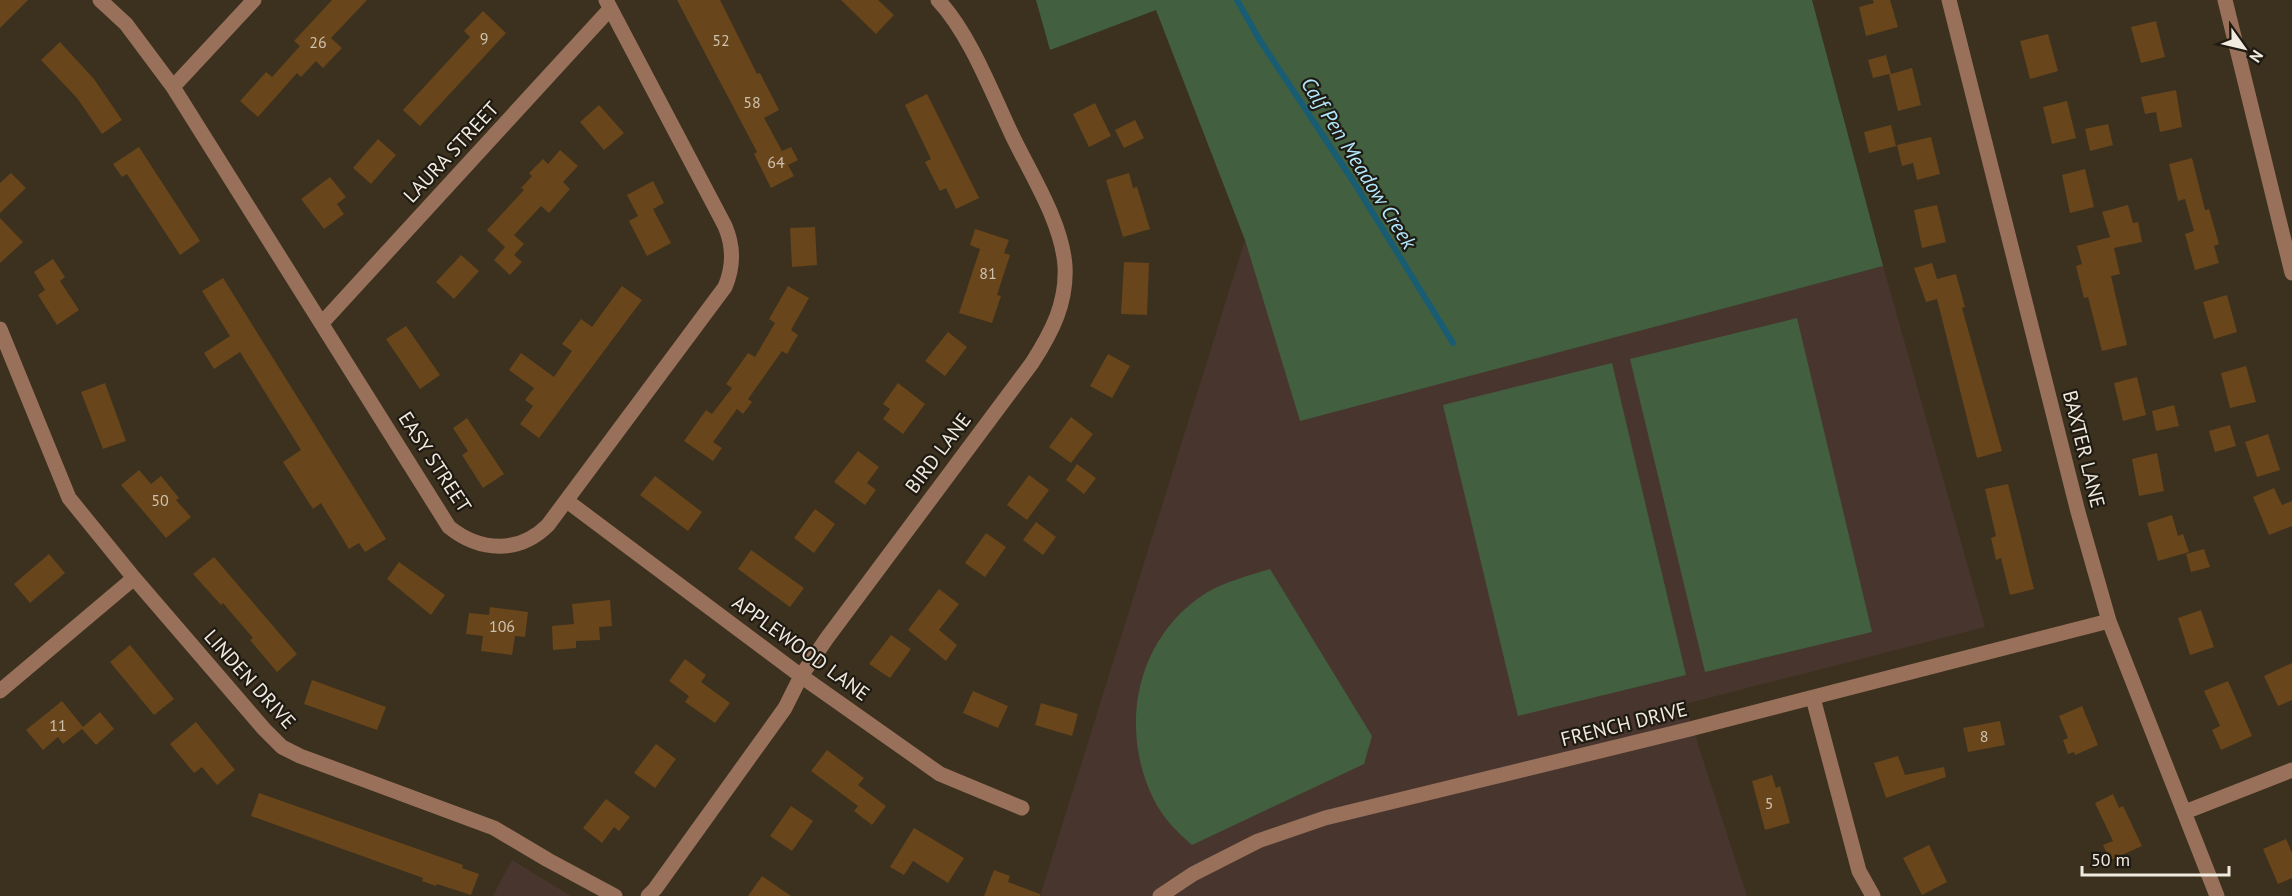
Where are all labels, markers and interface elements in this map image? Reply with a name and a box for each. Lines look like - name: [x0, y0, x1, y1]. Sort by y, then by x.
- north arrow: [2214, 18, 2274, 78]
- house number: 9: [480, 28, 488, 48]
- house number: 52: [712, 30, 730, 50]
- house number: 26: [309, 32, 327, 52]
- text: N: [2245, 46, 2268, 66]
- water label: Calf Pen Meadow Creek: [1295, 72, 1424, 255]
- house number: 58: [743, 92, 761, 112]
- street label: LAURA STREET: [398, 96, 504, 208]
- house number: 64: [767, 152, 785, 172]
- house number: 81: [979, 263, 997, 283]
- street label: BAXTER LANE: [2057, 388, 2111, 510]
- street label: EASY STREET: [393, 407, 477, 517]
- street label: BIRD LANE: [899, 408, 977, 498]
- house number: 50: [151, 490, 169, 510]
- street label: APPLEWOOD LANE: [727, 589, 875, 707]
- house number: 106: [489, 616, 515, 636]
- street label: LINDEN DRIVE: [198, 624, 302, 734]
- street label: FRENCH DRIVE: [1558, 696, 1690, 752]
- house number: 11: [49, 715, 67, 735]
- house number: 8: [1980, 726, 1988, 746]
- house number: 5: [1765, 793, 1773, 813]
- scale bar: [2082, 839, 2229, 877]
- text: 50 m: [2091, 848, 2130, 871]

